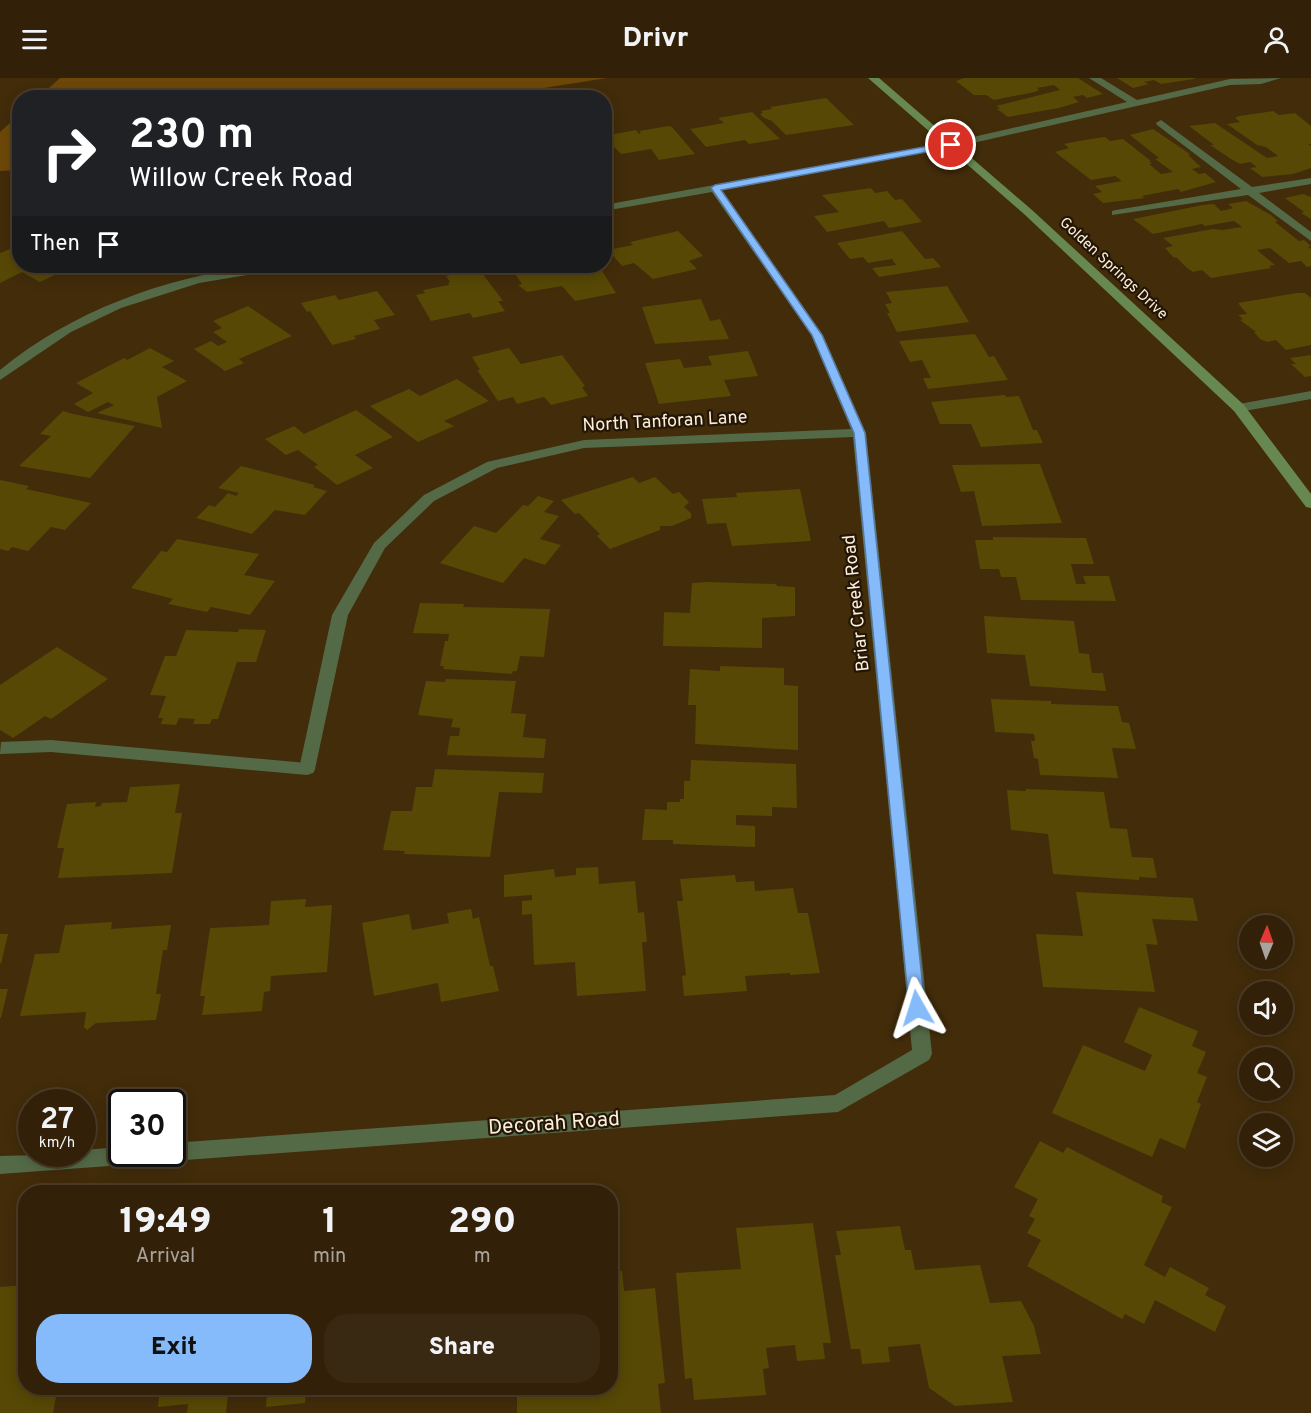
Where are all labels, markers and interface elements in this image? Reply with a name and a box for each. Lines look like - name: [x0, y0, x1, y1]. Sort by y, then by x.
- text: Drivr: [623, 22, 688, 56]
- icon: menu: [18, 23, 51, 56]
- icon: person: [1260, 23, 1293, 56]
- text: 230 m: [129, 110, 254, 163]
- icon: right: [30, 114, 108, 192]
- pin: [925, 119, 976, 170]
- icon: arrive: [934, 128, 967, 161]
- text: Willow Creek Road: [129, 162, 353, 196]
- street label: Golden Springs Drive: [1055, 214, 1171, 324]
- icon: arrive: [92, 228, 125, 261]
- text: Then: [30, 231, 80, 258]
- street label: North Tanforan Lane: [582, 406, 748, 438]
- street label: Briar Creek Road: [838, 533, 876, 673]
- north arrow: [1239, 915, 1293, 969]
- map controls: [1239, 915, 1293, 1167]
- position arrow: [885, 976, 949, 1040]
- button: sound: [1239, 981, 1293, 1035]
- button: search: [1239, 1047, 1293, 1101]
- speed limit sign: 30: [108, 1089, 186, 1167]
- text: 27: [40, 1102, 74, 1139]
- street label: Decorah Road: [487, 1106, 621, 1142]
- button: layers: [1239, 1113, 1293, 1167]
- text: km/h: [39, 1134, 75, 1153]
- text: 19:49: [120, 1200, 212, 1246]
- text: 1: [322, 1200, 337, 1246]
- text: 290: [448, 1200, 516, 1246]
- text: Arrival: [136, 1244, 195, 1270]
- text: min: [313, 1244, 346, 1270]
- text: m: [474, 1244, 491, 1270]
- button: Exit: [36, 1314, 312, 1383]
- button: Share: [324, 1314, 600, 1383]

